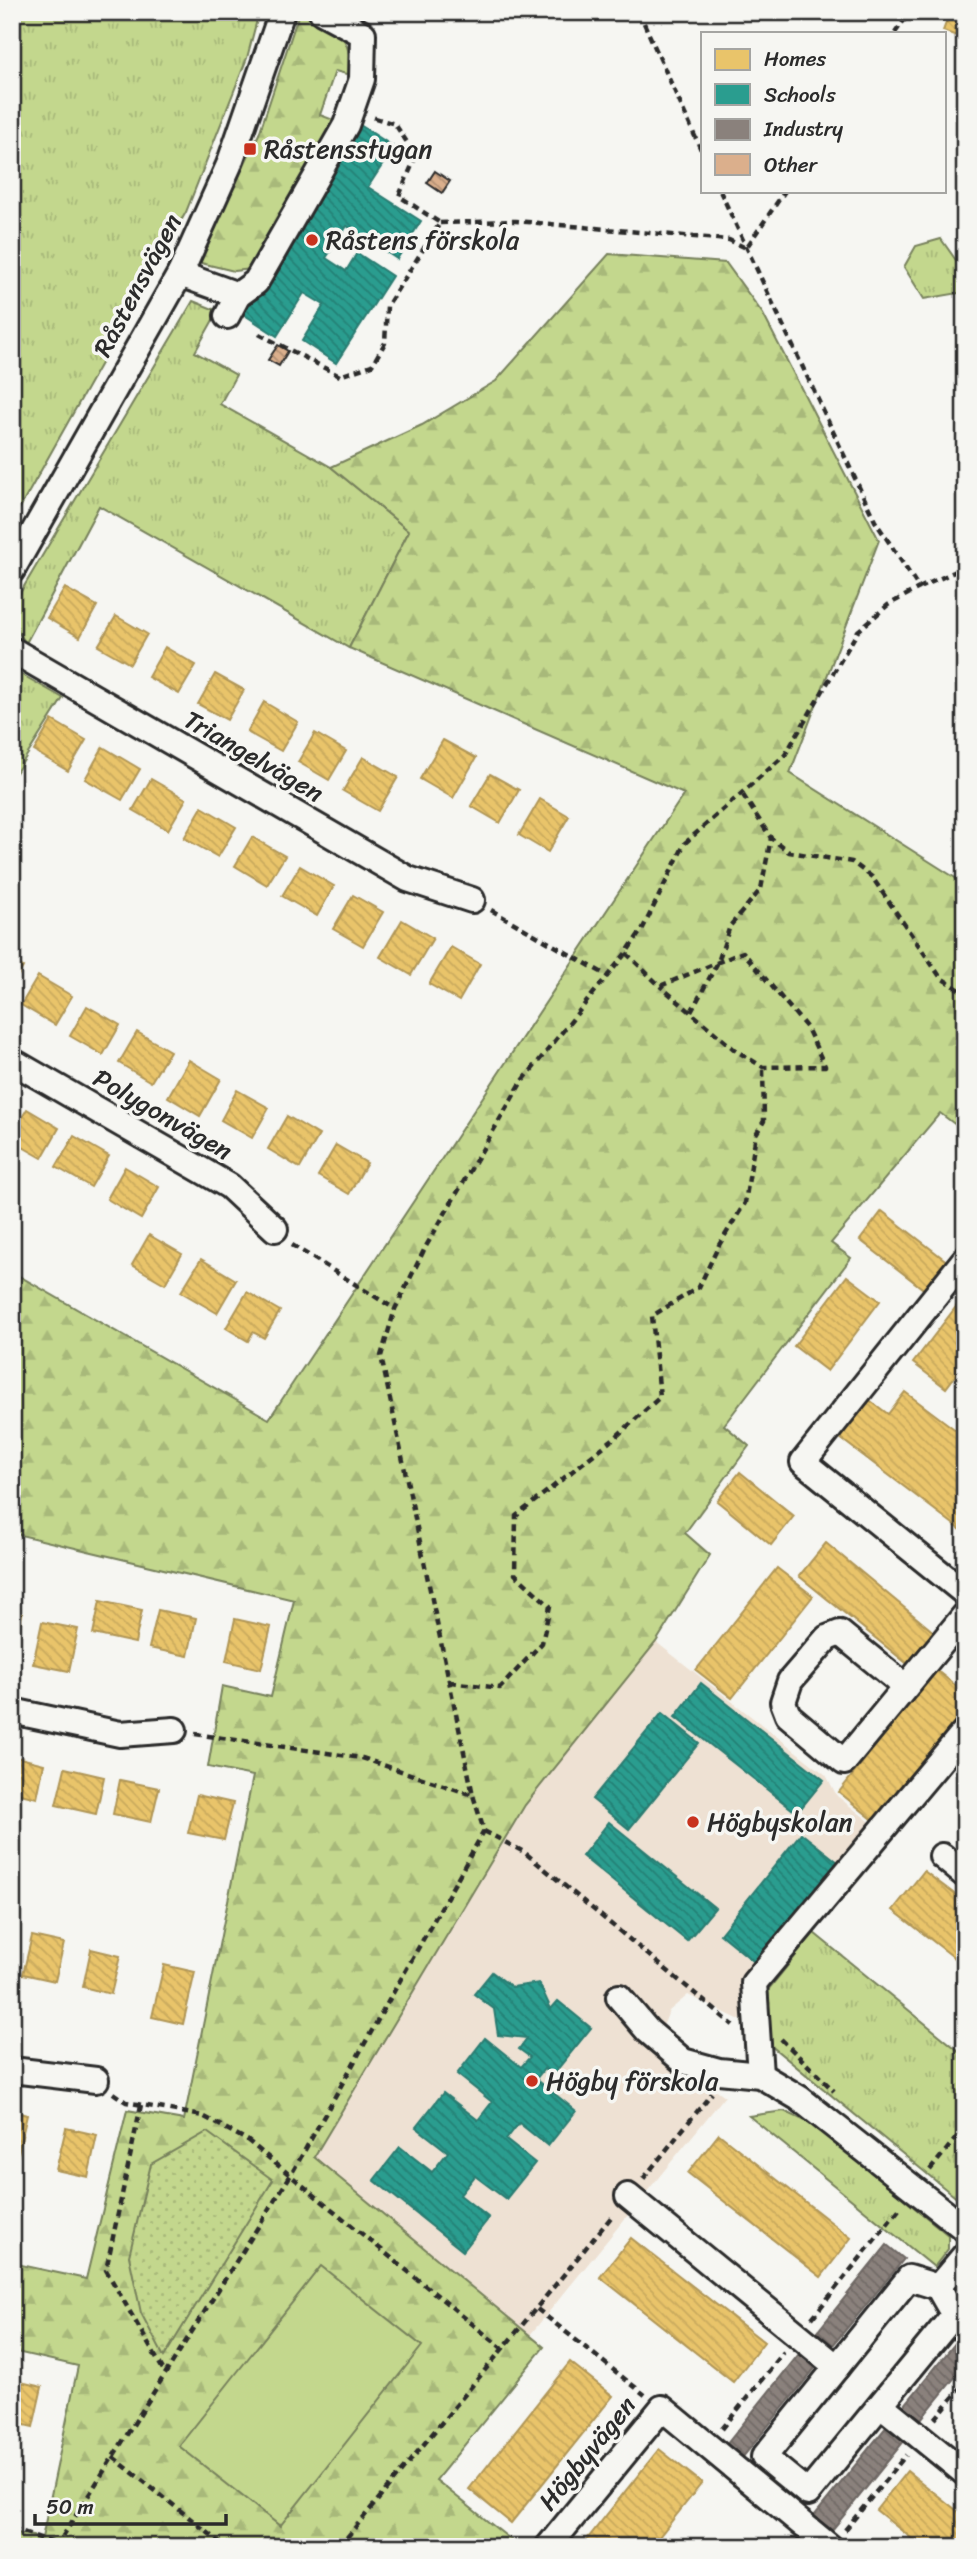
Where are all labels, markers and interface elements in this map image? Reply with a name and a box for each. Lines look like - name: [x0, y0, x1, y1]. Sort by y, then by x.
- legend: [701, 32, 946, 192]
- text: Homes: [764, 40, 826, 78]
- text: Schools: [764, 76, 836, 114]
- text: Industry: [763, 110, 843, 148]
- place label: Råstensstugan: [264, 126, 432, 172]
- marker: Råstensstugan: [242, 141, 258, 157]
- text: Other: [764, 146, 819, 184]
- street label: Råstensvägen: [80, 205, 194, 365]
- place label: Råstens förskola: [326, 217, 520, 263]
- marker: Råstens förskola: [304, 232, 320, 248]
- street label: Triangelvägen: [175, 697, 333, 815]
- street label: Polygonvägen: [84, 1055, 242, 1173]
- place label: Högbyskolan: [707, 1799, 852, 1845]
- marker: Högbyskolan: [685, 1814, 701, 1830]
- place label: Högby förskola: [546, 2058, 719, 2104]
- marker: Högby förskola: [524, 2073, 540, 2089]
- street label: Högbyvägen: [526, 2385, 648, 2521]
- scale bar: [35, 2482, 226, 2526]
- text: 50 m: [46, 2488, 94, 2526]

